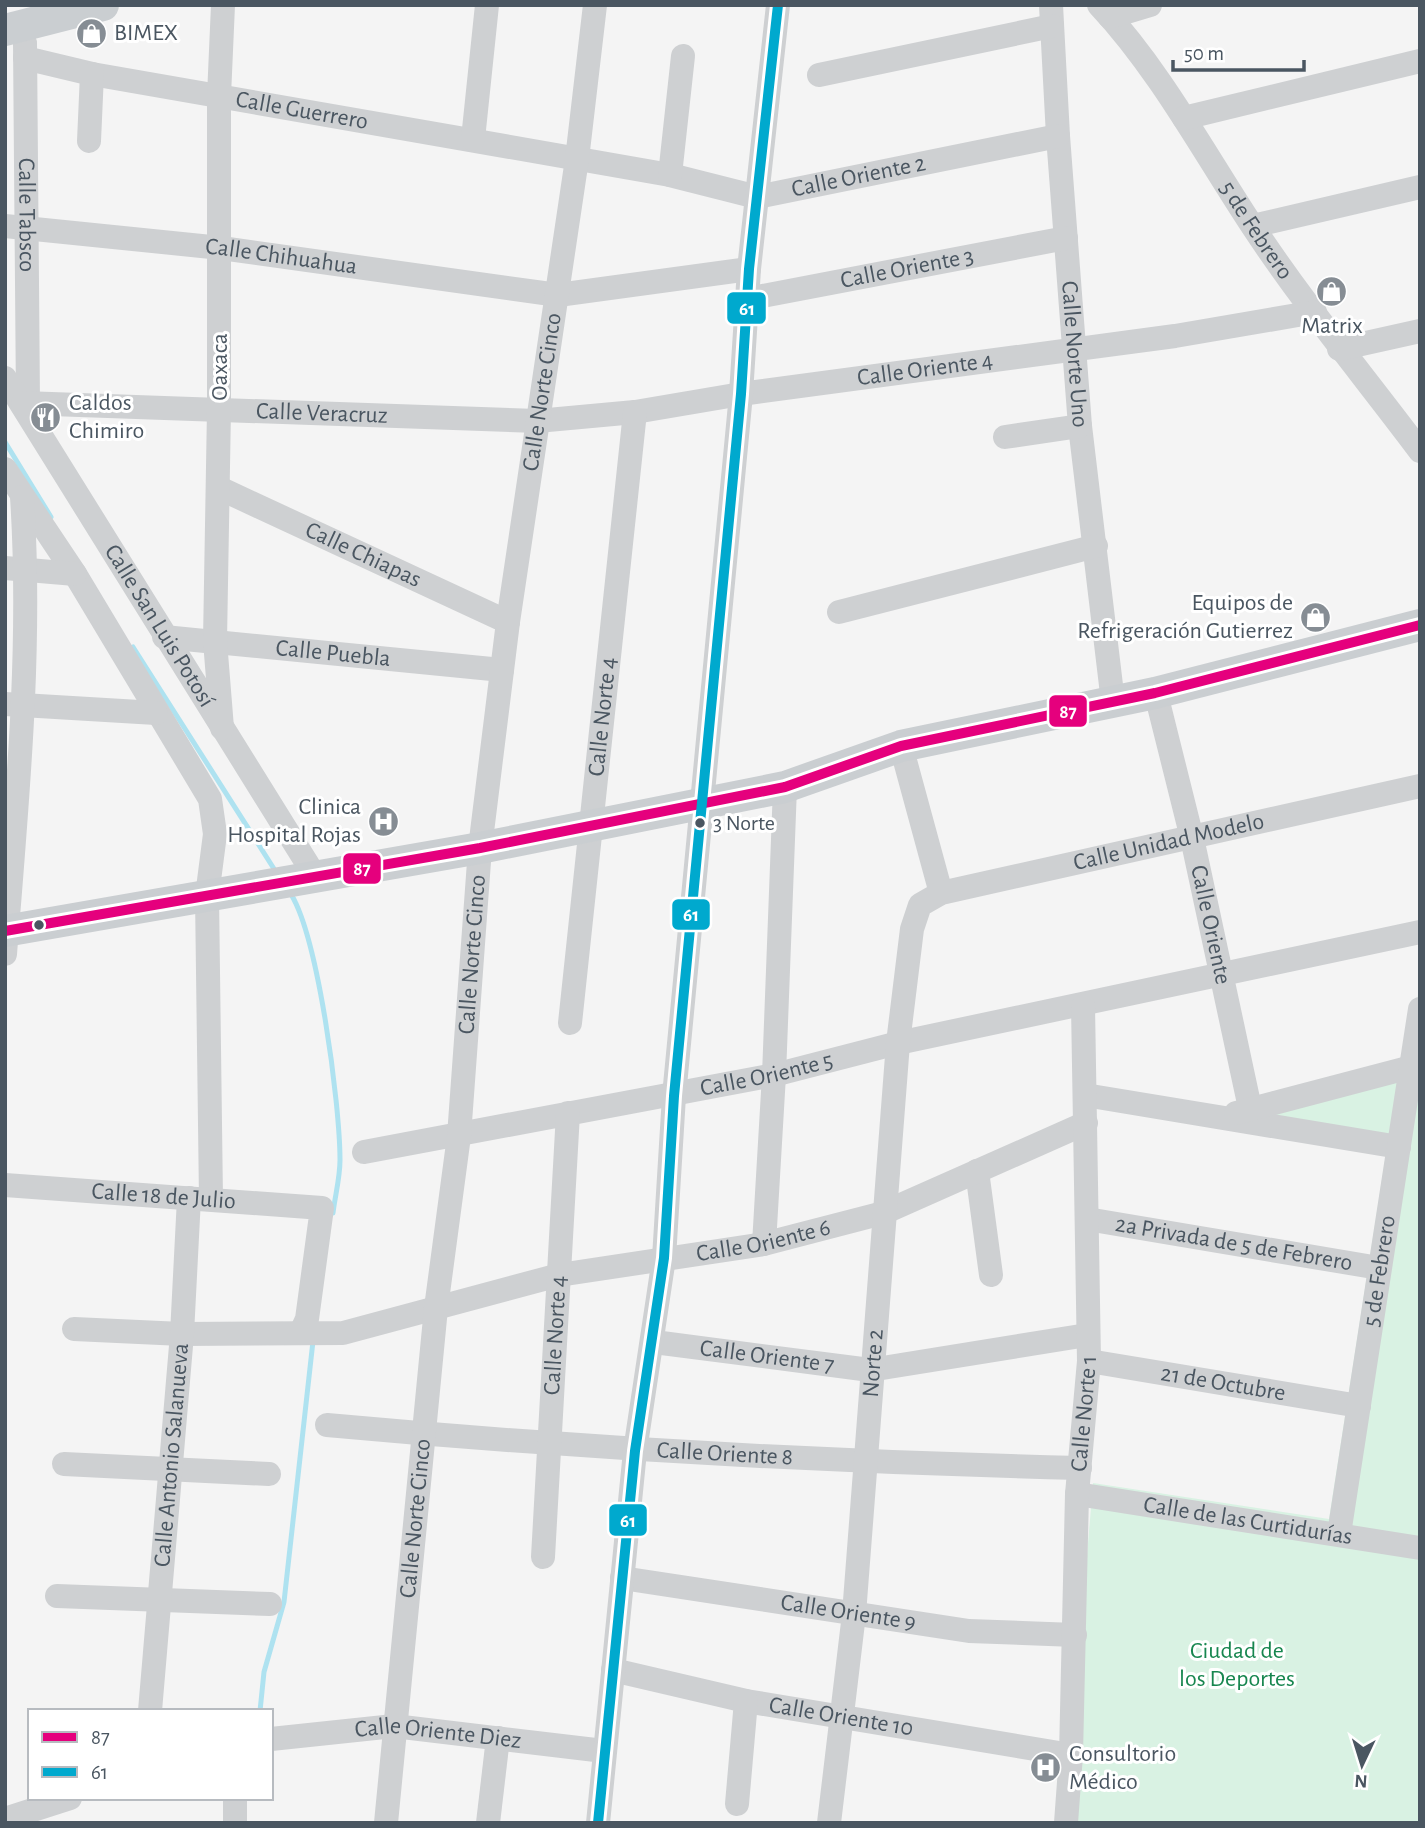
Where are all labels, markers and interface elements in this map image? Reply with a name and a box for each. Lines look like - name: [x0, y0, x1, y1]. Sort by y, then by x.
- shop icon: BIMEX: [74, 16, 108, 50]
- place label: BIMEX: [114, 21, 178, 45]
- scale bar: [1173, 28, 1304, 72]
- text: 50 m: [1184, 43, 1224, 64]
- street label: Calle Guerrero: [234, 87, 370, 134]
- street label: Calle Oriente 2: [789, 151, 928, 202]
- street label: Calle Tabsco: [14, 158, 39, 272]
- street label: 5 de Febrero: [1215, 177, 1297, 284]
- street label: Calle Chihuahua: [204, 234, 359, 279]
- street label: Calle Oriente 3: [839, 244, 976, 293]
- shop icon: Matrix: [1315, 275, 1349, 309]
- street label: Calle Norte Uno: [1057, 280, 1092, 428]
- line badge: 61: [726, 291, 767, 325]
- text: 61: [739, 300, 755, 319]
- street label: Calle Norte Cinco: [519, 311, 566, 473]
- place label: Matrix: [1301, 314, 1363, 338]
- street label: Oaxaca: [208, 333, 232, 401]
- street label: Calle Oriente 4: [856, 348, 994, 390]
- place label: Caldos Chimiro: [69, 391, 144, 443]
- street label: Calle Veracruz: [256, 399, 388, 428]
- restaurant icon: Caldos Chimiro: [29, 400, 63, 434]
- street label: Calle Chiapas: [302, 518, 425, 592]
- street label: Calle San Luis Potosí: [100, 540, 219, 712]
- place label: Equipos de Refrigeración Gutierrez: [1077, 591, 1293, 643]
- shop icon: Equipos de Refrigeración Gutierrez: [1299, 600, 1333, 634]
- street label: Calle Puebla: [275, 636, 392, 671]
- street label: Calle Norte 4: [584, 656, 621, 777]
- line badge: 87: [1048, 694, 1088, 728]
- text: 87: [1059, 703, 1077, 722]
- place label: Clinica Hospital Rojas: [227, 795, 361, 847]
- hospital icon: Clinica Hospital Rojas: [367, 804, 401, 838]
- street label: Calle Unidad Modelo: [1071, 809, 1266, 875]
- place label: 3 Norte: [713, 812, 775, 834]
- marker: 3 Norte: [693, 816, 707, 830]
- line badge: 87: [342, 852, 382, 885]
- text: 87: [353, 860, 371, 879]
- street label: Calle Oriente: [1186, 863, 1235, 987]
- street label: Calle Norte Cinco: [454, 874, 490, 1035]
- line badge: 61: [671, 898, 711, 931]
- text: 61: [683, 906, 699, 925]
- unlabelled marker: [32, 918, 46, 932]
- street label: Calle Oriente 5: [698, 1048, 836, 1101]
- street label: Calle 18 de Julio: [91, 1179, 237, 1214]
- street label: 2a Privada de 5 de Febrero: [1114, 1212, 1354, 1275]
- street label: 5 de Febrero: [1359, 1214, 1400, 1329]
- street label: Calle Oriente 6: [695, 1215, 833, 1266]
- street label: Calle Norte 4: [540, 1275, 571, 1396]
- street label: Norte 2: [859, 1328, 888, 1398]
- street label: Calle Oriente 7: [698, 1336, 836, 1377]
- street label: Calle Antonio Salanueva: [150, 1342, 193, 1568]
- street label: Calle Norte 1: [1067, 1355, 1101, 1473]
- street label: 21 de Octubre: [1159, 1361, 1287, 1406]
- street label: Calle Norte Cinco: [396, 1438, 435, 1599]
- street label: Calle Oriente 8: [656, 1438, 794, 1470]
- street label: Calle de las Curtidurías: [1142, 1493, 1354, 1549]
- line badge: 61: [608, 1503, 648, 1537]
- text: 61: [620, 1512, 636, 1531]
- street label: Calle Oriente 9: [779, 1590, 918, 1635]
- park label: Ciudad de los Deportes: [1179, 1639, 1295, 1691]
- street label: Calle Oriente 10: [767, 1693, 915, 1741]
- legend: [28, 1709, 273, 1800]
- street label: Calle Oriente Diez: [354, 1714, 523, 1753]
- text: 87: [91, 1727, 110, 1748]
- north arrow: [1327, 1730, 1397, 1800]
- place label: Consultorio Médico: [1069, 1742, 1176, 1794]
- hospital icon: Consultorio Médico: [1029, 1751, 1063, 1785]
- text: 61: [91, 1762, 108, 1783]
- text: N: [1354, 1771, 1368, 1790]

